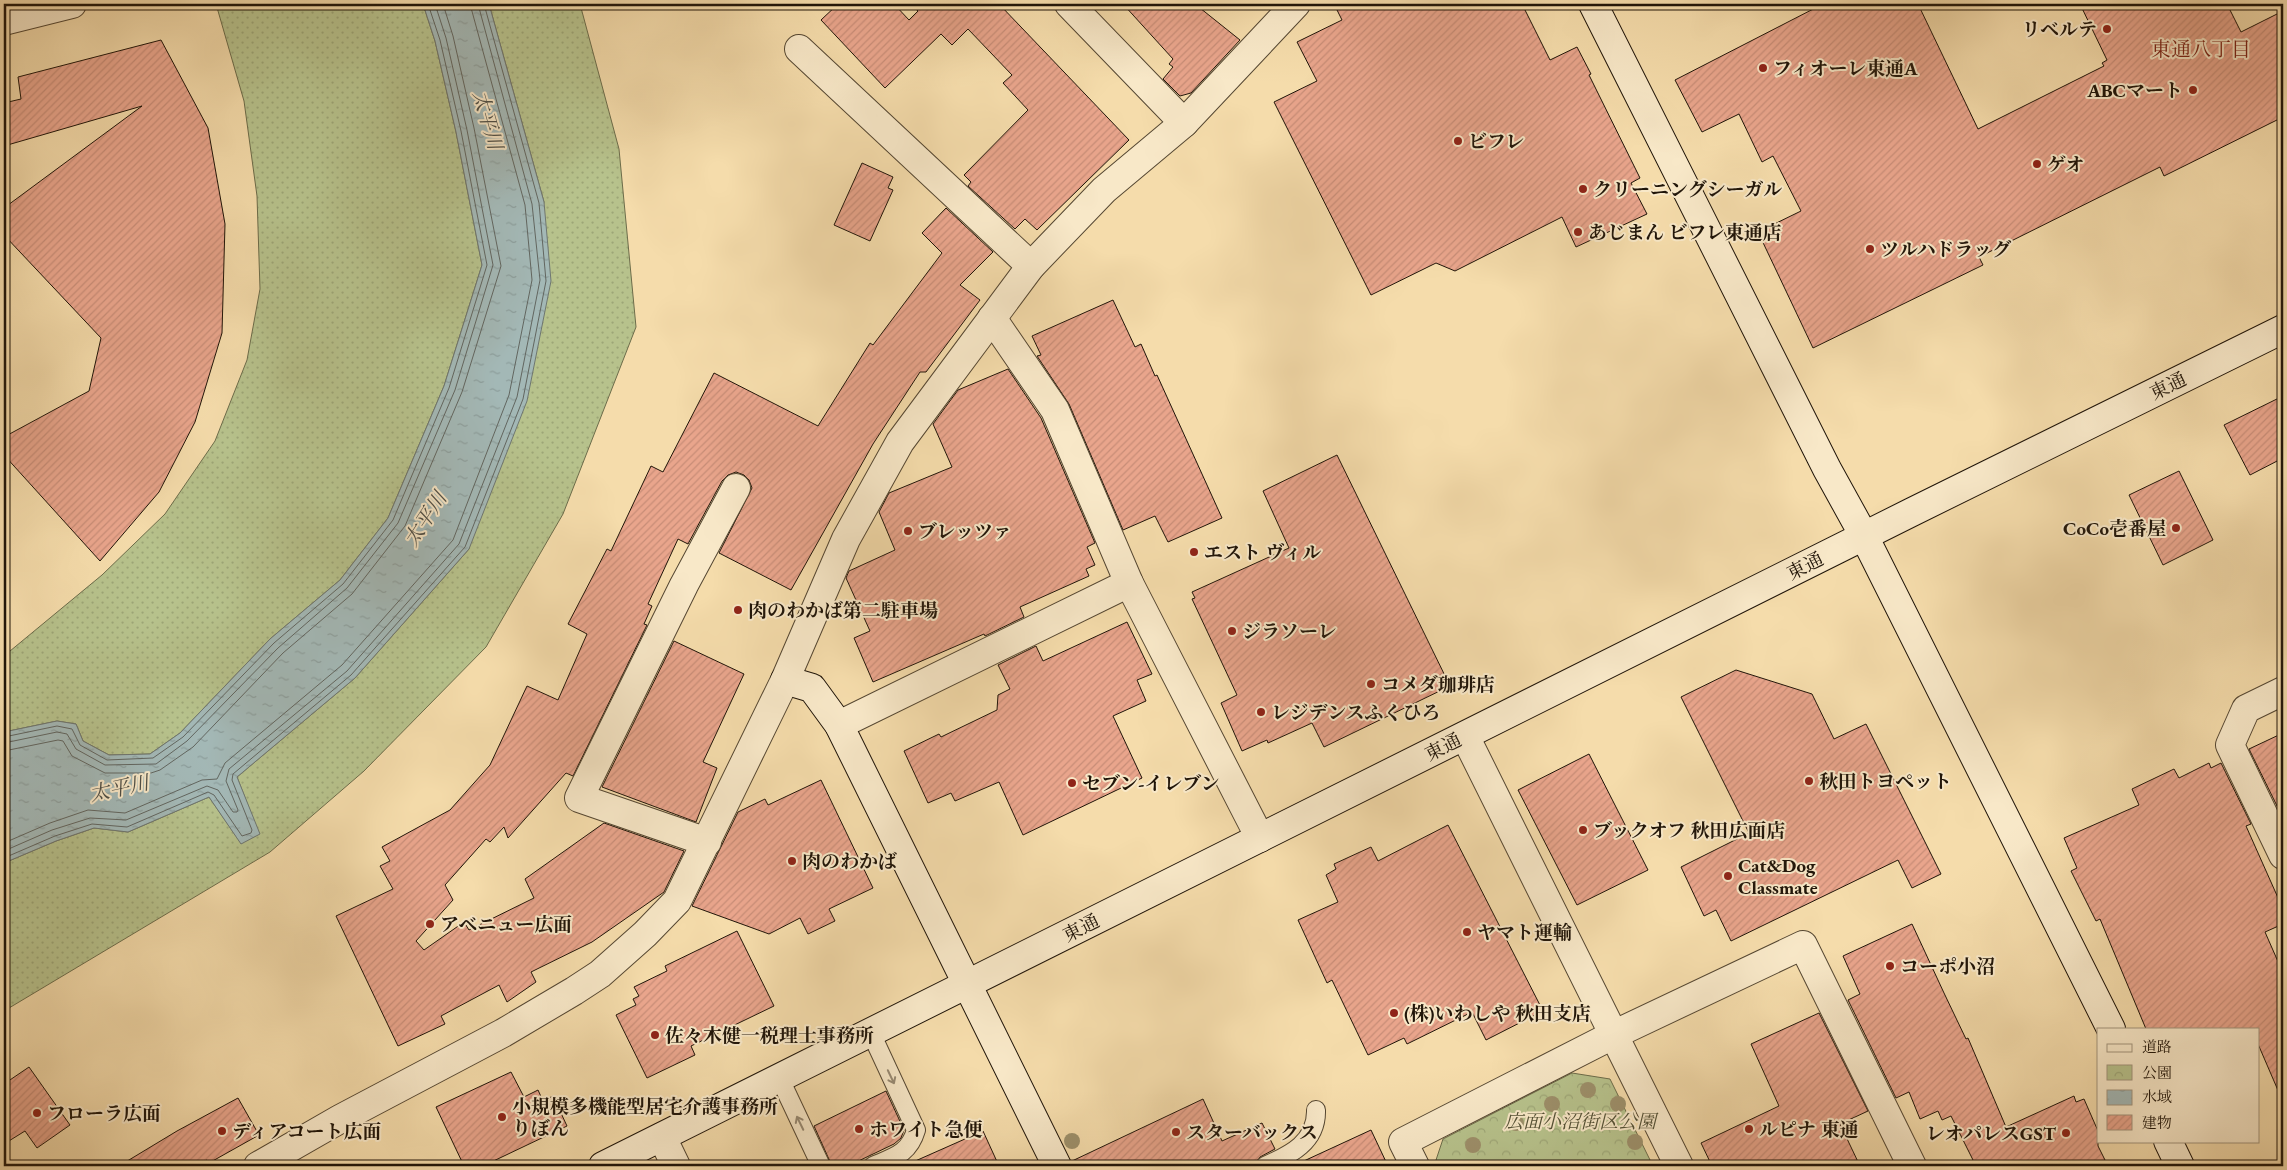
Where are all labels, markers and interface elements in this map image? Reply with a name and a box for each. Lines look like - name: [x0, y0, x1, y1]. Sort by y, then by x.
- place label: リベルテ: [2021, 17, 2097, 42]
- marker: リベルテ: [2101, 23, 2113, 35]
- district label: 東通八丁目: [2151, 36, 2251, 62]
- place label: フィオーレ東通A: [1773, 56, 1918, 81]
- marker: フィオーレ東通A: [1757, 62, 1769, 74]
- place label: ABCマート: [2086, 78, 2183, 103]
- marker: ABCマート: [2187, 84, 2199, 96]
- water label: 太平川: [467, 88, 509, 154]
- place label: ビフレ: [1468, 129, 1524, 154]
- marker: ビフレ: [1452, 135, 1464, 147]
- place label: ゲオ: [2047, 152, 2085, 177]
- marker: ゲオ: [2031, 158, 2043, 170]
- place label: クリーニングシーガル: [1593, 177, 1782, 202]
- marker: クリーニングシーガル: [1577, 183, 1589, 195]
- place label: あじまん ビフレ東通店: [1588, 220, 1782, 245]
- marker: あじまん ビフレ東通店: [1572, 226, 1584, 238]
- place label: ツルハドラッグ: [1880, 237, 2012, 262]
- marker: ツルハドラッグ: [1864, 243, 1876, 255]
- street label: 東通: [2145, 366, 2191, 406]
- water label: 太平川: [398, 485, 453, 551]
- place label: CoCo壱番屋: [2063, 516, 2166, 541]
- place label: ブレッツァ: [918, 519, 1012, 544]
- marker: CoCo壱番屋: [2170, 522, 2182, 534]
- marker: ブレッツァ: [902, 525, 914, 537]
- place label: エスト ヴィル: [1204, 540, 1321, 565]
- marker: エスト ヴィル: [1188, 546, 1200, 558]
- street label: 東通: [1782, 546, 1828, 586]
- place label: 肉のわかば第二駐車場: [748, 598, 938, 623]
- marker: 肉のわかば第二駐車場: [732, 604, 744, 616]
- place label: ジラソーレ: [1242, 619, 1337, 644]
- marker: ジラソーレ: [1226, 625, 1238, 637]
- place label: コメダ珈琲店: [1381, 672, 1495, 697]
- marker: コメダ珈琲店: [1365, 678, 1377, 690]
- place label: レジデンスふくひろ: [1271, 700, 1441, 725]
- marker: レジデンスふくひろ: [1255, 706, 1267, 718]
- street label: 東通: [1420, 727, 1466, 767]
- water label: 太平川: [87, 769, 153, 807]
- place label: 秋田トヨペット: [1819, 769, 1952, 794]
- place label: セブン-イレブン: [1082, 771, 1220, 796]
- marker: 秋田トヨペット: [1803, 775, 1815, 787]
- marker: セブン-イレブン: [1066, 777, 1078, 789]
- place label: ブックオフ 秋田広面店: [1593, 818, 1786, 843]
- marker: ブックオフ 秋田広面店: [1577, 824, 1589, 836]
- place label: 肉のわかば: [802, 849, 897, 874]
- place label: Cat&Dog Classmate: [1738, 853, 1818, 900]
- marker: 肉のわかば: [786, 855, 798, 867]
- marker: Cat&Dog Classmate: [1722, 870, 1734, 882]
- street label: 東通: [1058, 908, 1104, 948]
- place label: アベニュー広面: [440, 912, 572, 937]
- marker: アベニュー広面: [424, 918, 436, 930]
- place label: ヤマト運輸: [1477, 920, 1572, 945]
- marker: ヤマト運輸: [1461, 926, 1473, 938]
- place label: コーポ小沼: [1900, 954, 1995, 979]
- marker: コーポ小沼: [1884, 960, 1896, 972]
- place label: (株)いわしや 秋田支店: [1404, 1001, 1591, 1026]
- marker: (株)いわしや 秋田支店: [1388, 1007, 1400, 1019]
- place label: 佐々木健一税理士事務所: [665, 1023, 874, 1048]
- legend: [2097, 1028, 2260, 1142]
- marker: 佐々木健一税理士事務所: [649, 1029, 661, 1041]
- text: 道路: [2142, 1037, 2172, 1056]
- text: 公園: [2142, 1063, 2172, 1082]
- one-way arrow: [887, 1069, 897, 1084]
- text: 水域: [2142, 1087, 2172, 1106]
- place label: 小規模多機能型居宅介護事務所 りぼん: [512, 1094, 778, 1141]
- place label: フローラ広面: [47, 1101, 161, 1126]
- marker: フローラ広面: [31, 1107, 43, 1119]
- park label: 広面小沼街区公園: [1504, 1109, 1659, 1134]
- marker: 小規模多機能型居宅介護事務所 りぼん: [496, 1111, 508, 1123]
- text: 建物: [2142, 1113, 2172, 1132]
- one-way arrow: [795, 1116, 805, 1131]
- place label: ホワイト急便: [869, 1117, 982, 1142]
- place label: ルピナ 東通: [1759, 1117, 1859, 1142]
- place label: ディアコート広面: [232, 1119, 382, 1144]
- place label: スターバックス: [1186, 1120, 1318, 1145]
- place label: レオパレスGST: [1926, 1121, 2057, 1146]
- marker: ホワイト急便: [853, 1123, 865, 1135]
- marker: ルピナ 東通: [1743, 1123, 1755, 1135]
- marker: ディアコート広面: [216, 1125, 228, 1137]
- marker: スターバックス: [1170, 1126, 1182, 1138]
- marker: レオパレスGST: [2060, 1127, 2072, 1139]

